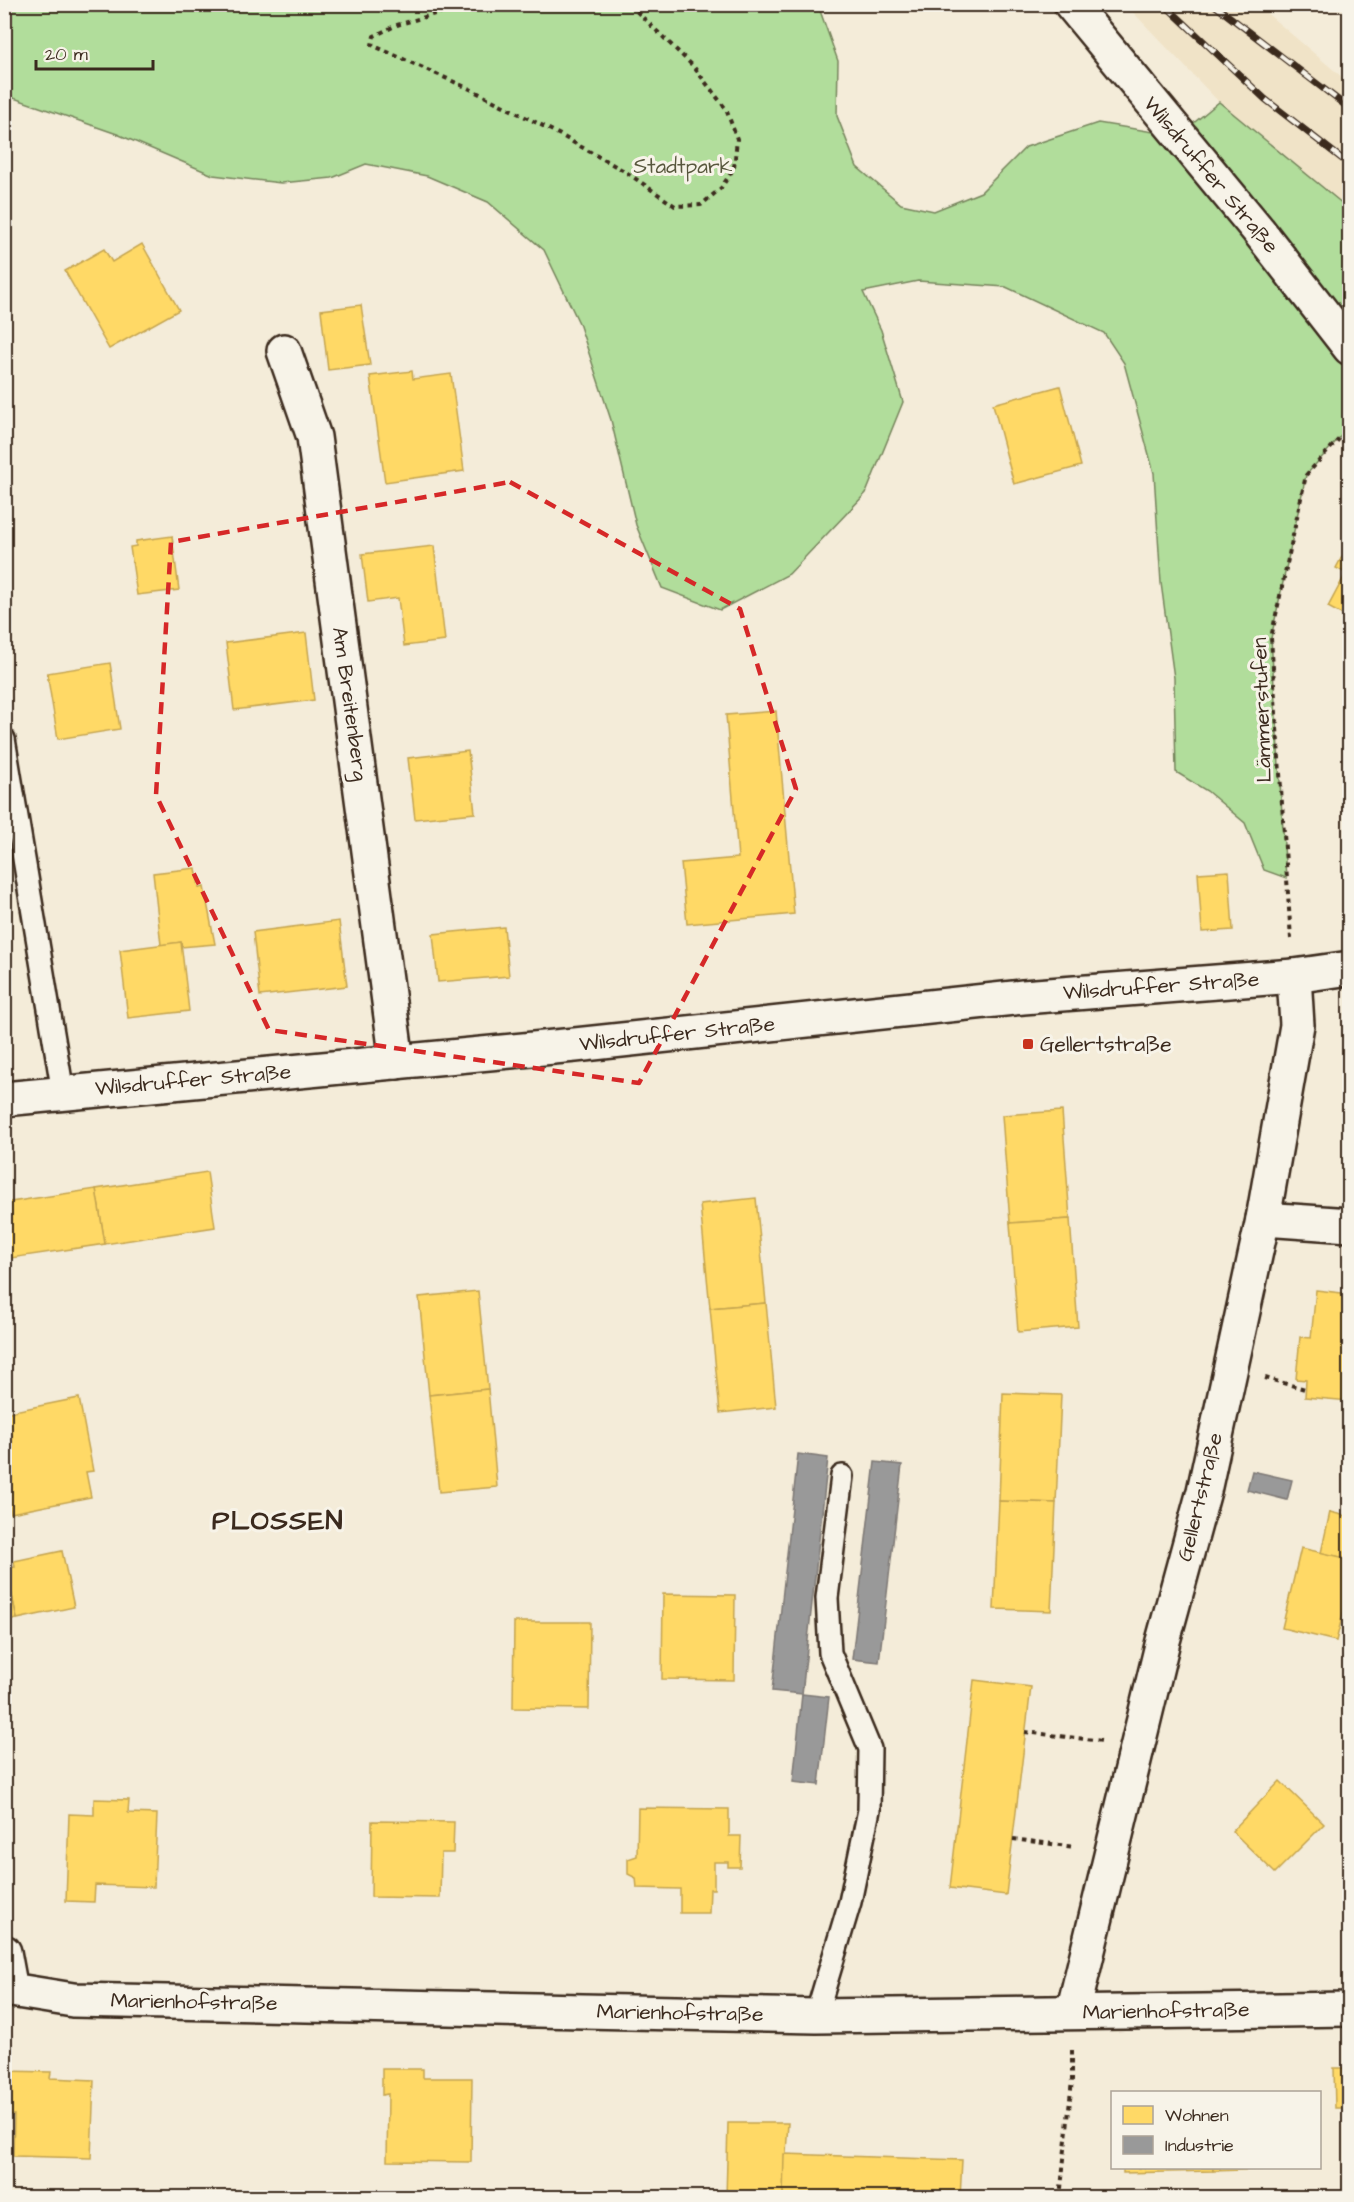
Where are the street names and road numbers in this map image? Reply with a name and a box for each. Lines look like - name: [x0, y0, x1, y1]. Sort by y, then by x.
- street label: Wilsdruffer Straße: [1137, 90, 1285, 260]
- street label: Am Breitenberg: [323, 625, 375, 783]
- street label: Lämmerstufen: [1245, 637, 1279, 783]
- street label: Wilsdruffer Straße: [1062, 965, 1260, 1007]
- street label: Wilsdruffer Straße: [578, 1009, 776, 1059]
- street label: Wilsdruffer Straße: [94, 1057, 292, 1103]
- street label: Gellertstraße: [1170, 1430, 1230, 1564]
- street label: Marienhofstraße: [110, 1986, 278, 2018]
- street label: Marienhofstraße: [1082, 1995, 1250, 2027]
- street label: Marienhofstraße: [596, 1997, 764, 2029]

